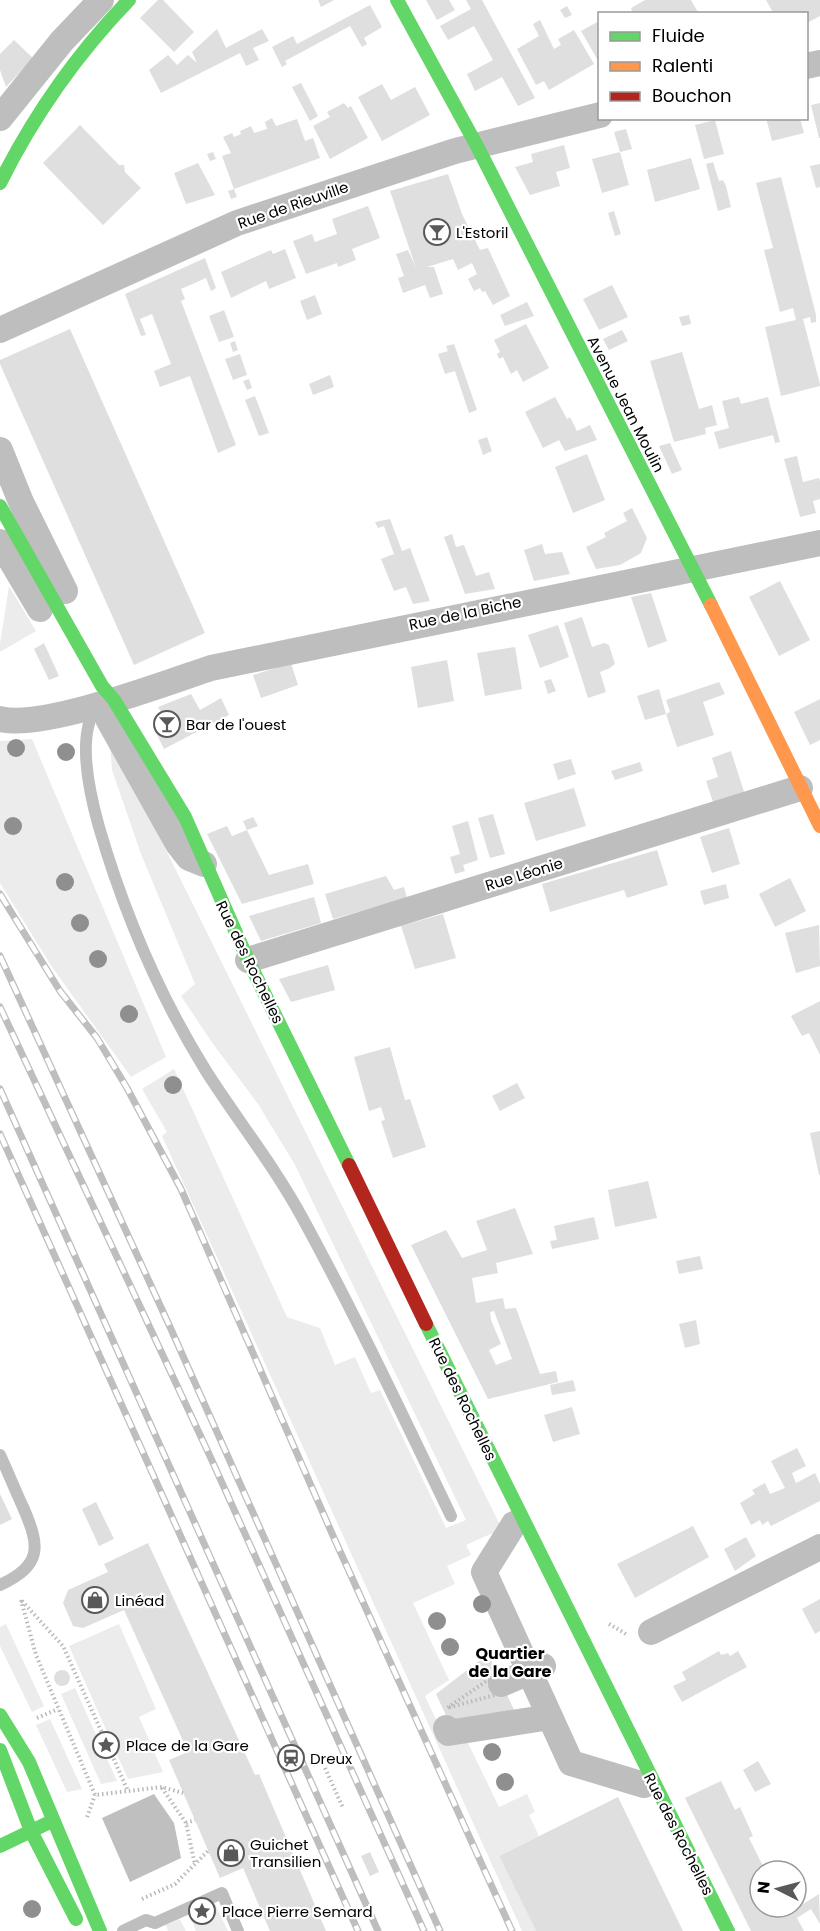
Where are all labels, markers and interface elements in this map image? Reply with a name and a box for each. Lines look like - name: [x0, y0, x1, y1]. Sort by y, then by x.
- legend: [598, 12, 808, 120]
- text: Fluide: [652, 23, 705, 48]
- text: Ralenti: [652, 53, 713, 78]
- text: Bouchon: [652, 83, 732, 108]
- street label: Rue de Rieuville: [235, 176, 351, 234]
- bar icon: L'Estoril: [422, 217, 452, 247]
- place label: L'Estoril: [456, 222, 508, 243]
- street label: Avenue Jean Moulin: [582, 332, 670, 476]
- street label: Rue de la Biche: [407, 591, 523, 635]
- bar icon: Bar de l'ouest: [152, 709, 182, 739]
- place label: Bar de l'ouest: [186, 714, 286, 735]
- street label: Rue Léonie: [483, 852, 565, 896]
- street label: Rue des Rochelles: [211, 897, 289, 1027]
- street label: Rue des Rochelles: [424, 1334, 502, 1464]
- shop icon: Linéad: [80, 1585, 110, 1615]
- place label: Linéad: [115, 1590, 164, 1611]
- district label: Quartier de la Gare: [469, 1642, 552, 1683]
- place icon: Place de la Gare: [91, 1730, 121, 1760]
- place label: Place de la Gare: [126, 1735, 249, 1756]
- station icon: Dreux: [276, 1743, 306, 1773]
- place label: Dreux: [310, 1748, 352, 1769]
- street label: Rue des Rochelles: [639, 1769, 719, 1899]
- place label: Guichet Transilien: [250, 1834, 321, 1872]
- shop icon: Guichet Transilien: [216, 1838, 246, 1868]
- north arrow: [748, 1859, 808, 1919]
- text: N: [752, 1880, 776, 1895]
- place icon: Place Pierre Semard: [187, 1896, 217, 1926]
- place label: Place Pierre Semard: [222, 1901, 373, 1922]

